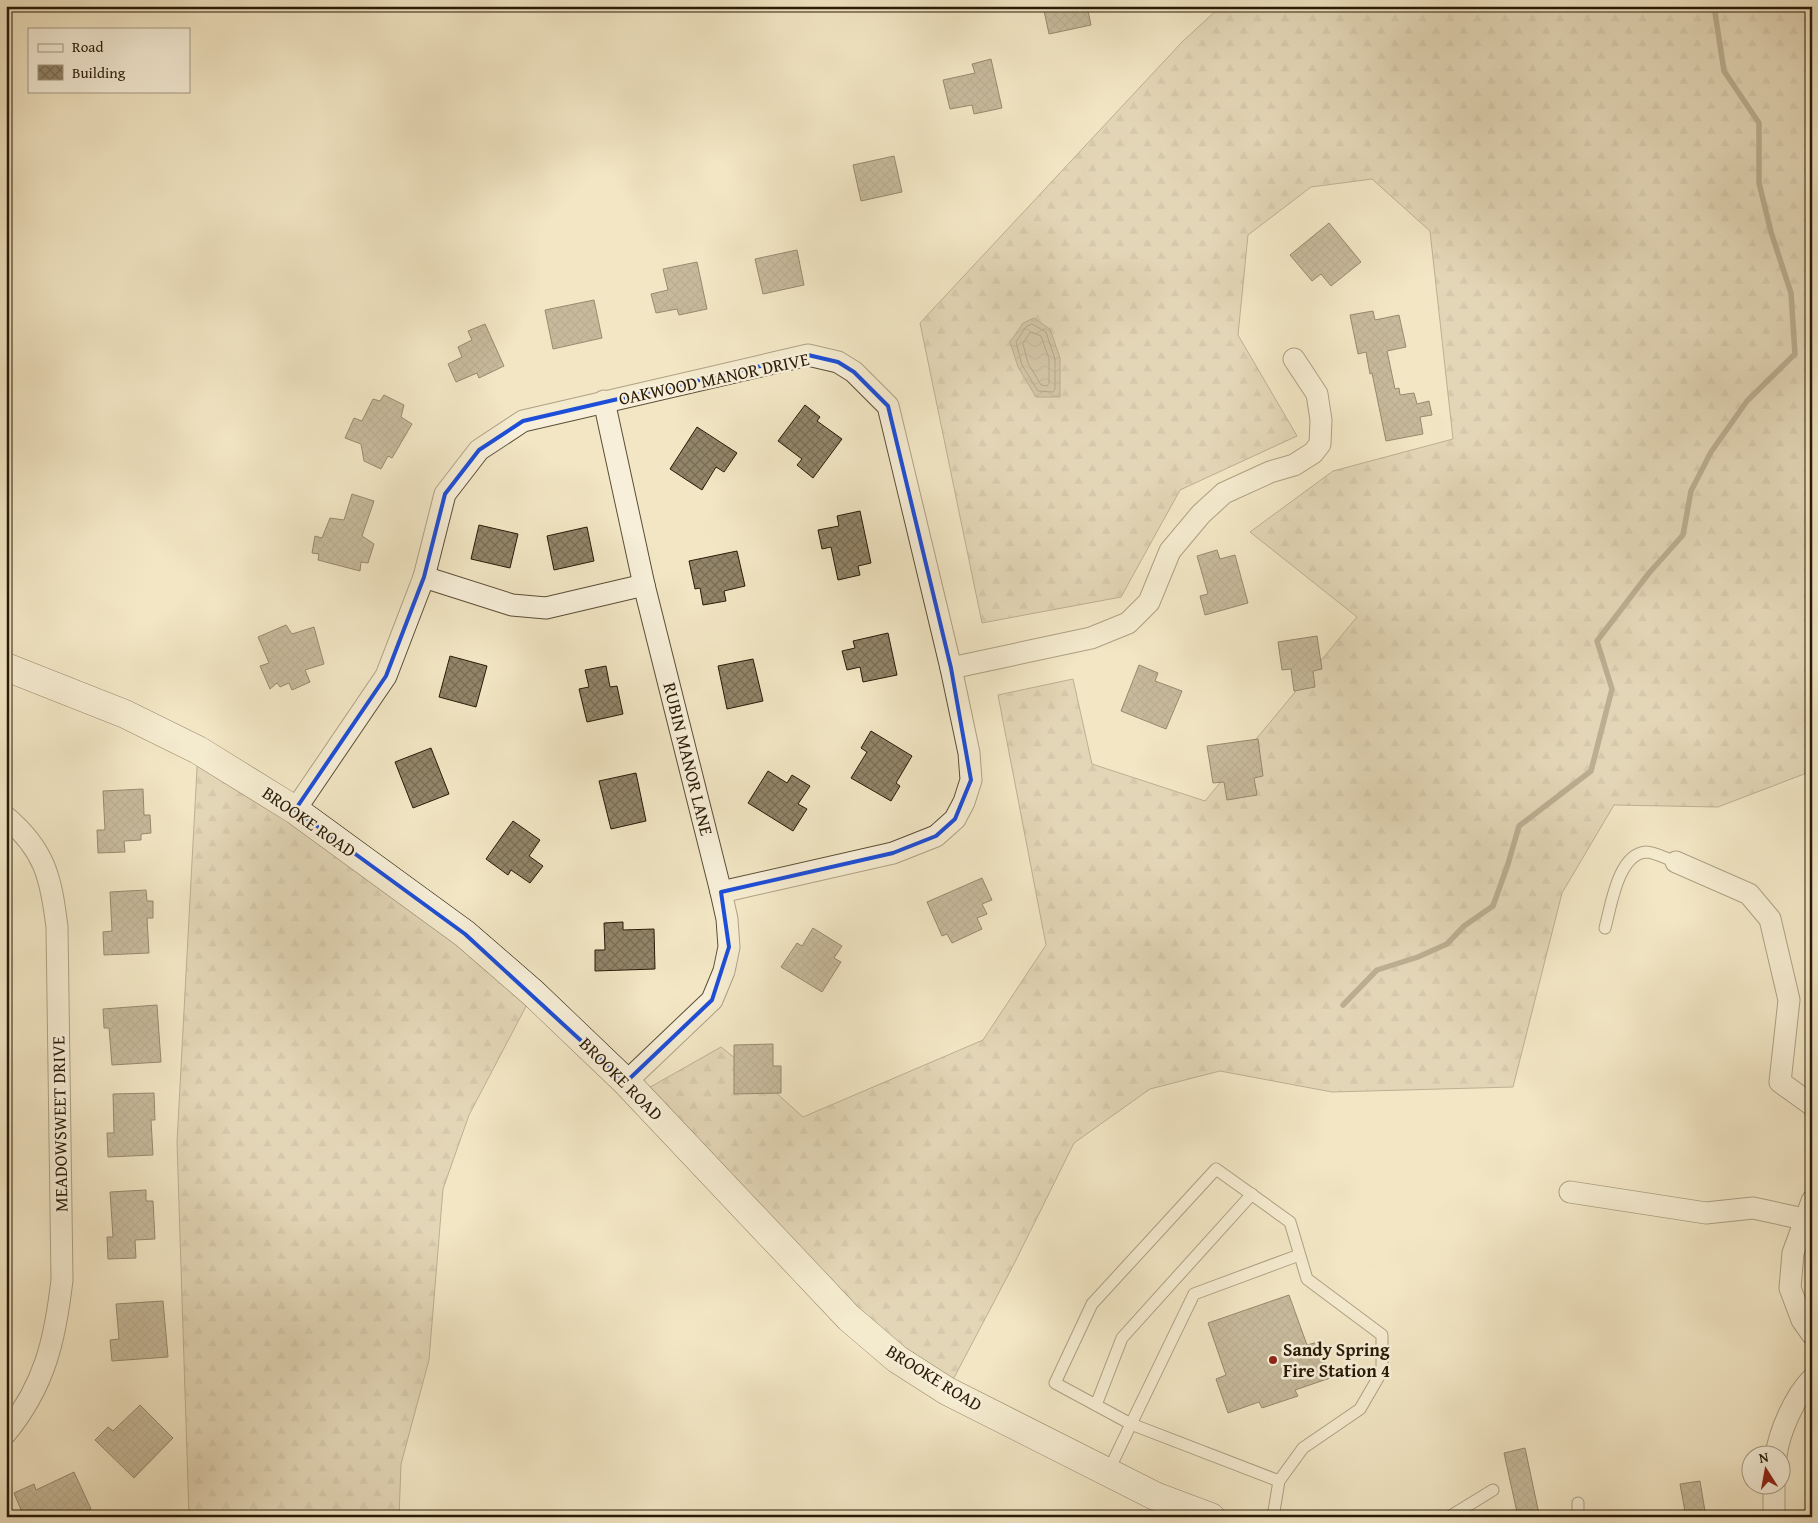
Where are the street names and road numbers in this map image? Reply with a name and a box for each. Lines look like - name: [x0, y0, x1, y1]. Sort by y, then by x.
- street label: OAKWOOD MANOR DRIVE: [616, 345, 812, 412]
- street label: RUBIN MANOR LANE: [656, 679, 721, 838]
- street label: BROOKE ROAD: [257, 779, 362, 864]
- street label: BROOKE ROAD: [573, 1031, 669, 1127]
- street label: MEADOWSWEET DRIVE: [44, 1036, 75, 1212]
- street label: BROOKE ROAD: [881, 1337, 988, 1418]

